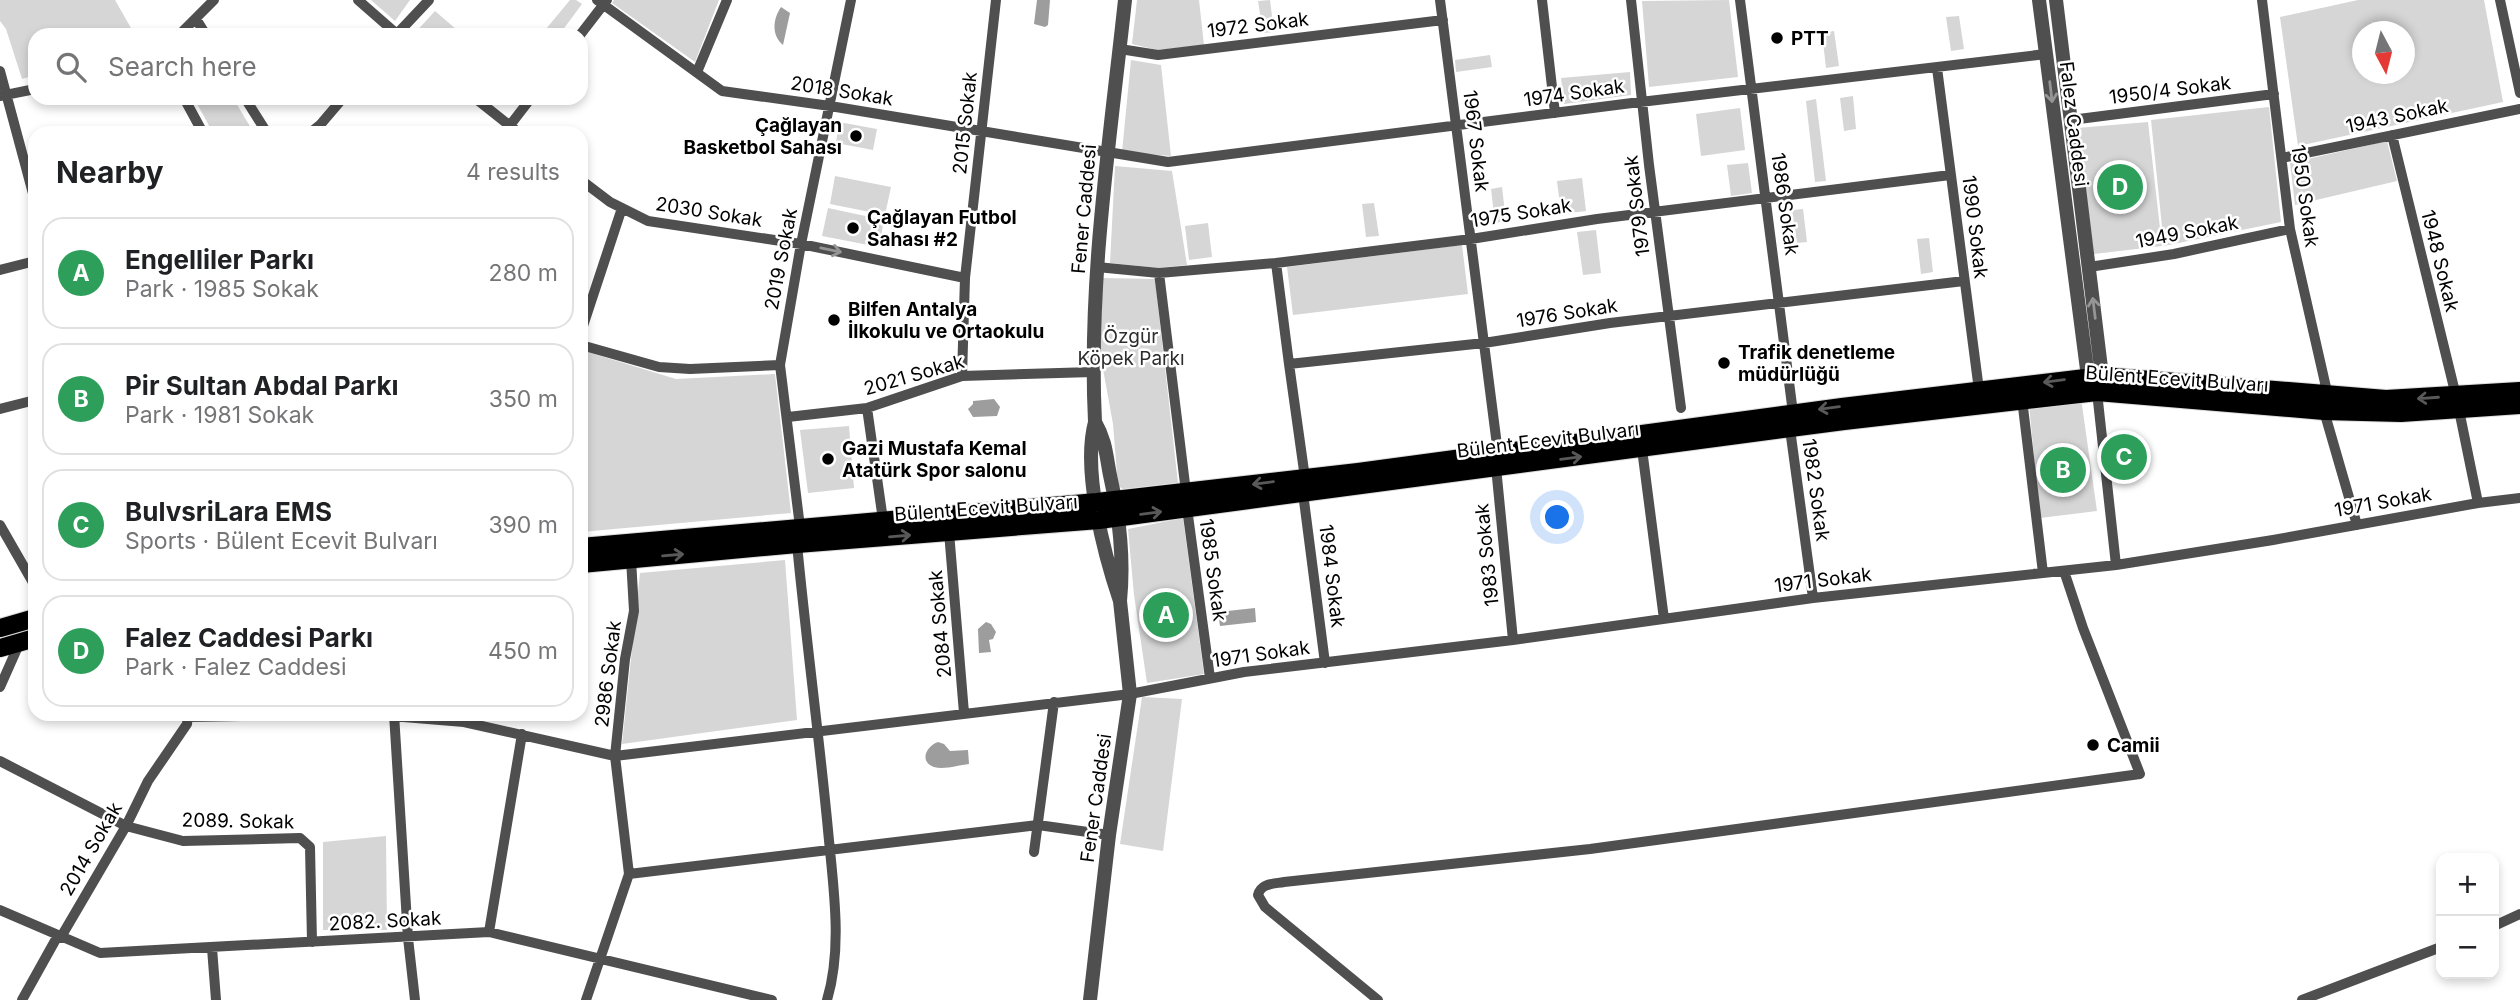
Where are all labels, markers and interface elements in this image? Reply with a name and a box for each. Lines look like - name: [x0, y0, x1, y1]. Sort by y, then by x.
- street label: 1972 Sokak: [1206, 7, 1311, 43]
- north arrow: [2352, 21, 2415, 84]
- place label: PTT: [1791, 27, 1829, 50]
- search box: [28, 28, 588, 105]
- marker: PTT: [1769, 30, 1785, 46]
- icon: search: [52, 48, 90, 86]
- text: Search here: [108, 51, 257, 82]
- street label: Falez Caddesi: [2055, 60, 2093, 188]
- street label: 2015 Sokak: [948, 70, 982, 176]
- street label: 1950/4 Sokak: [2108, 71, 2233, 109]
- street label: 2018 Sokak: [789, 72, 895, 111]
- street label: 1974 Sokak: [1522, 74, 1626, 111]
- one-way arrow: [2044, 80, 2057, 103]
- street label: 1967 Sokak: [1458, 89, 1494, 194]
- street label: 1943 Sokak: [2344, 94, 2451, 138]
- place label: Çağlayan Basketbol Sahası: [683, 114, 842, 159]
- marker: Çağlayan Basketbol Sahası: [848, 128, 864, 144]
- street label: Fener Caddesi: [1067, 143, 1101, 275]
- street label: 1950 Sokak: [2286, 143, 2324, 249]
- street label: 1986 Sokak: [1766, 151, 1804, 257]
- street label: 1979 Sokak: [1619, 153, 1655, 258]
- text: Nearby: [56, 154, 164, 190]
- text: 4 results: [466, 158, 560, 186]
- pin: D: [2097, 161, 2143, 213]
- street label: 1990 Sokak: [1957, 174, 1993, 280]
- street label: 2030 Sokak: [654, 192, 765, 232]
- street label: 1975 Sokak: [1469, 194, 1574, 232]
- street label: 2019 Sokak: [760, 205, 802, 312]
- place label: Çağlayan Futbol Sahası #2: [867, 206, 1017, 251]
- street label: 1948 Sokak: [2416, 208, 2464, 315]
- street label: 1949 Sokak: [2134, 211, 2241, 253]
- marker: Çağlayan Futbol Sahası #2: [845, 220, 861, 236]
- text: Engelliler Parkı: [125, 244, 314, 275]
- one-way arrow: [819, 244, 842, 258]
- text: A: [72, 259, 90, 287]
- text: 280 m: [489, 259, 558, 287]
- text: Park · 1985 Sokak: [125, 275, 319, 303]
- street label: 1976 Sokak: [1515, 294, 1620, 332]
- one-way arrow: [2087, 297, 2100, 320]
- place label: Bilfen Antalya İlkokulu ve Ortaokulu: [848, 298, 1044, 343]
- marker: Bilfen Antalya İlkokulu ve Ortaokulu: [826, 312, 842, 328]
- park label: Özgür Köpek Parkı: [1077, 325, 1185, 370]
- place label: Trafik denetleme müdürlüğü: [1738, 341, 1895, 386]
- street label: 2021 Sokak: [861, 350, 967, 400]
- marker: Trafik denetleme müdürlüğü: [1716, 355, 1732, 371]
- street label: Bülent Ecevit Bulvarı: [2085, 361, 2269, 397]
- text: Pir Sultan Abdal Parkı: [125, 370, 399, 401]
- one-way arrow: [2044, 375, 2066, 388]
- text: B: [73, 385, 89, 413]
- text: 350 m: [489, 385, 558, 413]
- one-way arrow: [2417, 392, 2439, 405]
- text: Park · 1981 Sokak: [125, 401, 314, 429]
- one-way arrow: [1818, 402, 1840, 415]
- street label: Bülent Ecevit Bulvarı: [1455, 417, 1641, 463]
- pin: C: [2101, 431, 2147, 483]
- place label: Gazi Mustafa Kemal Atatürk Spor salonu: [842, 437, 1027, 482]
- street label: 1982 Sokak: [1797, 437, 1835, 543]
- pin: B: [2040, 444, 2086, 496]
- marker: Gazi Mustafa Kemal Atatürk Spor salonu: [820, 451, 836, 467]
- one-way arrow: [1559, 451, 1582, 464]
- one-way arrow: [1252, 477, 1275, 490]
- street label: 1971 Sokak: [2333, 482, 2434, 522]
- street label: Bülent Ecevit Bulvarı: [894, 490, 1078, 526]
- text: BulvsriLara EMS: [125, 496, 332, 527]
- your location: [1540, 500, 1574, 534]
- street label: 1983 Sokak: [1470, 502, 1504, 608]
- one-way arrow: [1139, 506, 1162, 519]
- text: C: [72, 511, 90, 539]
- text: 390 m: [488, 511, 558, 539]
- street label: 1985 Sokak: [1194, 517, 1232, 623]
- street label: 1984 Sokak: [1314, 523, 1350, 630]
- text: Sports · Bülent Ecevit Bulvarı: [125, 527, 438, 555]
- one-way arrow: [888, 529, 911, 542]
- one-way arrow: [662, 548, 684, 561]
- street label: 1971 Sokak: [1773, 563, 1874, 597]
- street label: 2084 Sokak: [924, 569, 956, 679]
- pin: A: [1143, 589, 1189, 641]
- street label: 2986 Sokak: [590, 619, 626, 729]
- text: Falez Caddesi Parkı: [125, 622, 373, 653]
- street label: 1971 Sokak: [1211, 636, 1312, 672]
- text: D: [73, 637, 89, 665]
- text: 450 m: [488, 637, 558, 665]
- text: Park · Falez Caddesi: [125, 653, 347, 681]
- street label: Fener Caddesi: [1076, 732, 1116, 864]
- place label: Camii: [2107, 734, 2160, 757]
- marker: Camii: [2085, 737, 2101, 753]
- street label: 2014 Sokak: [55, 798, 127, 900]
- street label: 2089. Sokak: [182, 809, 295, 833]
- map controls: [2436, 853, 2499, 979]
- button: +: [2436, 853, 2499, 916]
- street label: 2082. Sokak: [328, 907, 443, 935]
- button: −: [2436, 916, 2499, 979]

